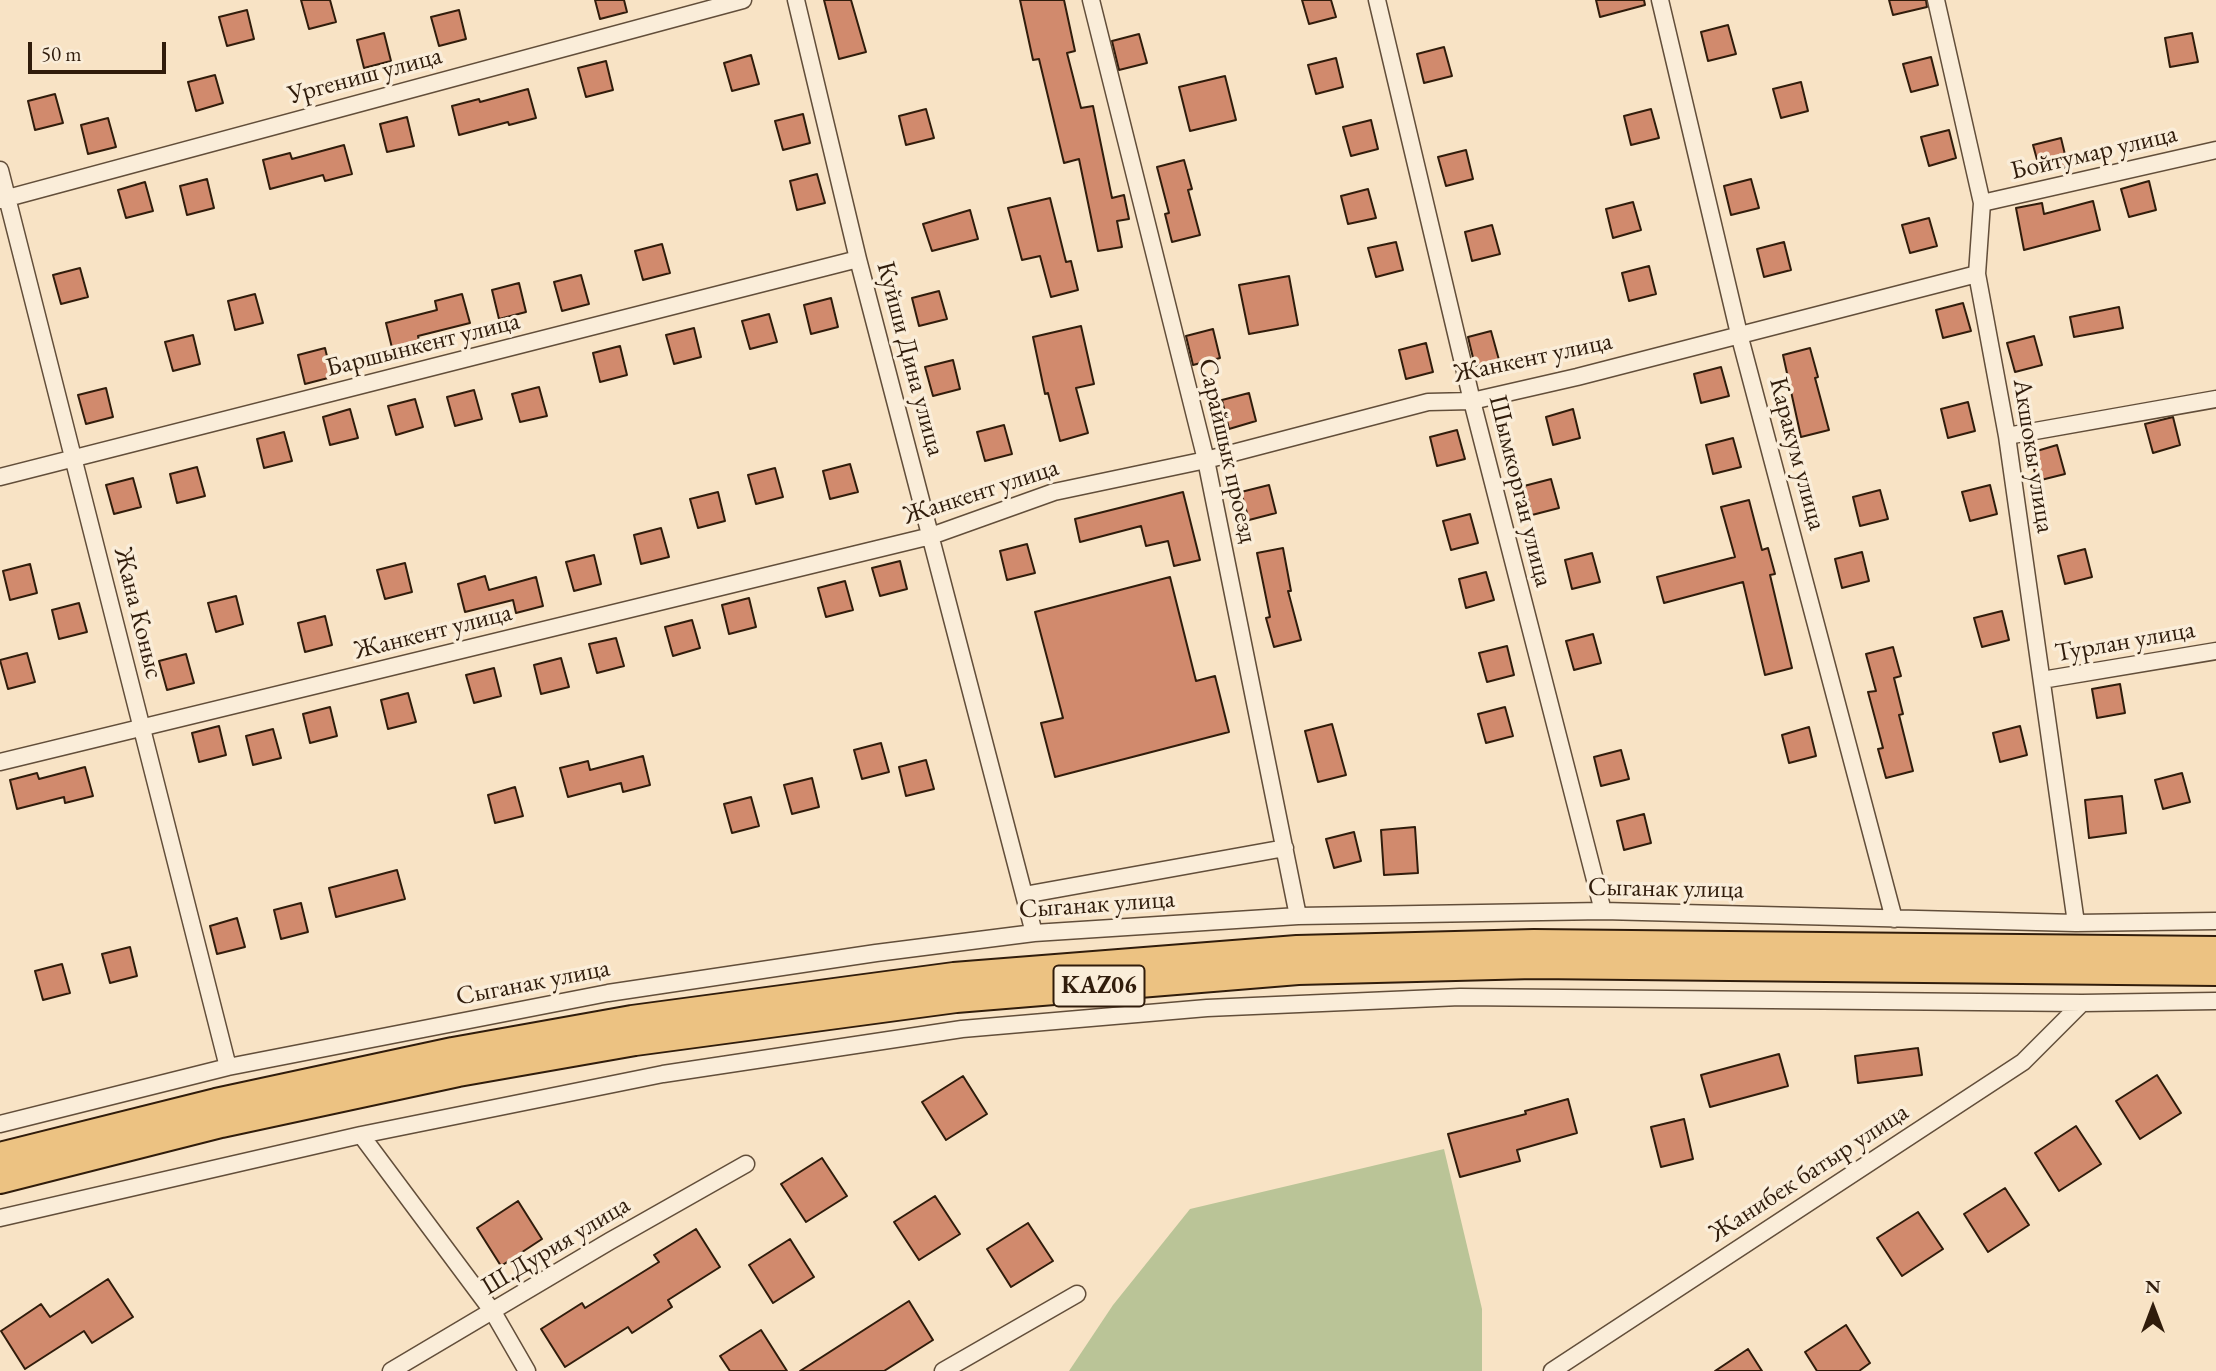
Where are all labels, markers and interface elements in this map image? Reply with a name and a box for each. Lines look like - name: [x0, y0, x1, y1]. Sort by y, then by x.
- scale bar: [32, 28, 170, 72]
- text: 50 m: [41, 40, 82, 67]
- street label: Ургениш улица: [285, 40, 445, 112]
- street label: Бойтумар улица: [2008, 119, 2180, 187]
- street label: Куйши Дина улица: [869, 258, 951, 460]
- street label: Баршынкент улица: [323, 306, 523, 384]
- street label: Жанкент улица: [1451, 326, 1615, 390]
- street label: Сарайшык проезд: [1191, 356, 1263, 546]
- street label: Каракум улица: [1762, 374, 1832, 534]
- street label: Акшокы улица: [2005, 377, 2061, 535]
- street label: Шымкорган улица: [1481, 392, 1559, 590]
- street label: Жанкент улица: [899, 452, 1063, 532]
- street label: Жана Коныс: [107, 544, 169, 682]
- street label: Жанкент улица: [351, 597, 515, 667]
- street label: Турлан улица: [2053, 614, 2197, 670]
- street label: Сыганак улица: [1588, 872, 1744, 906]
- street label: Сыганак улица: [1018, 884, 1176, 926]
- street label: Сыганак улица: [453, 953, 613, 1013]
- road number: KАZ06: [1054, 966, 1144, 1006]
- street label: Жанибек батыр улица: [1703, 1097, 1915, 1249]
- street label: Ш.Дурия улица: [476, 1190, 636, 1302]
- north arrow: [2118, 1273, 2188, 1343]
- text: N: [2145, 1274, 2161, 1299]

